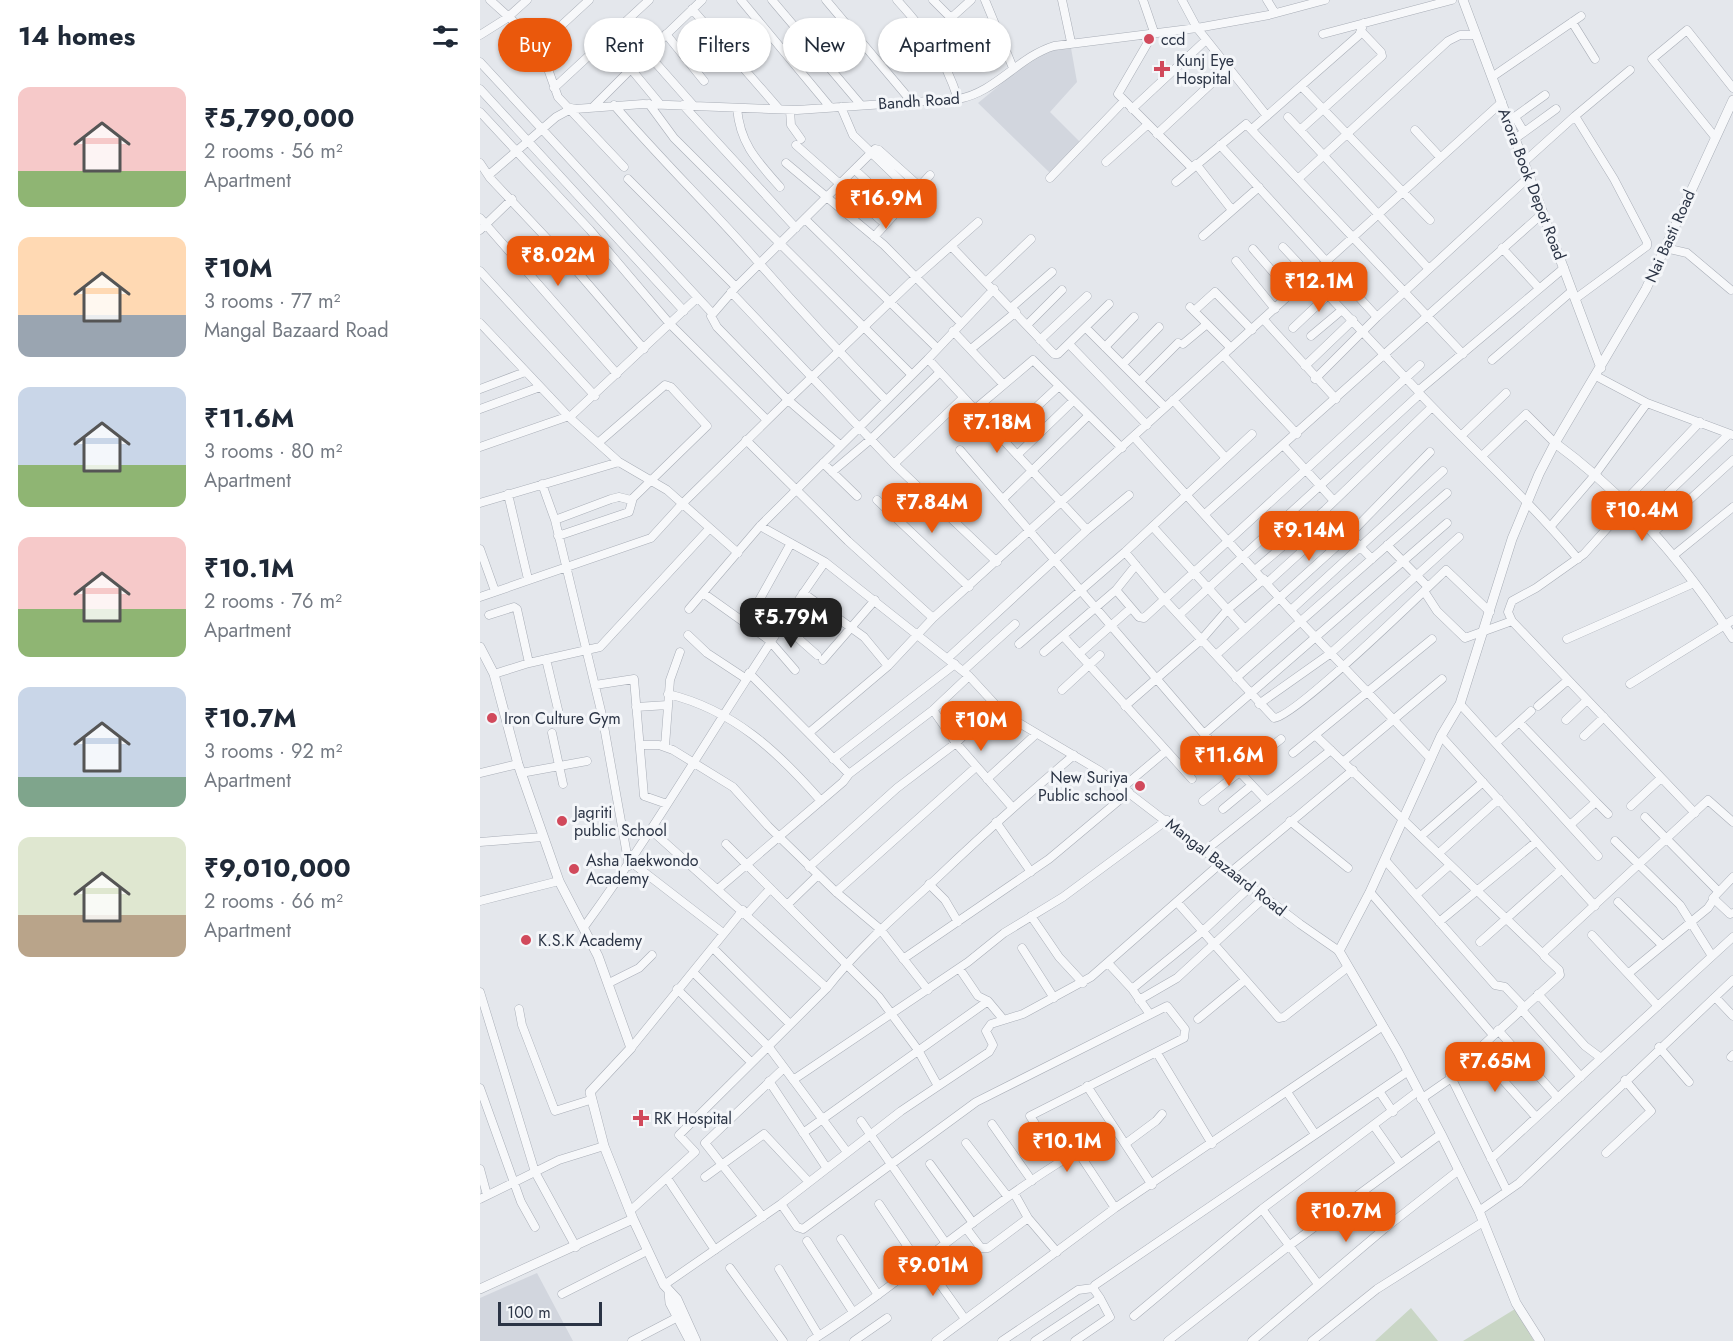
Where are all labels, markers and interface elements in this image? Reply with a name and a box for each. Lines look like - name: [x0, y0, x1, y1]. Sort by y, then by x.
- text: 14 homes: [18, 17, 135, 55]
- chip: Buy: [498, 18, 572, 72]
- chip: Rent: [584, 18, 665, 72]
- chip: Filters: [677, 18, 771, 72]
- chip: New: [783, 18, 866, 72]
- chip: Apartment: [878, 18, 1011, 72]
- icon: filters: [429, 20, 462, 53]
- place label: ccd: [1161, 28, 1185, 51]
- marker: ccd: [1142, 32, 1156, 46]
- place label: Kunj Eye Hospital: [1176, 49, 1234, 90]
- marker: Kunj Eye Hospital: [1153, 60, 1171, 78]
- street label: Bandh Road: [877, 87, 961, 115]
- text: ₹5,790,000: [204, 99, 354, 137]
- street label: Arora Book Depot Road: [1492, 105, 1572, 263]
- icon: home: [66, 111, 138, 183]
- text: 2 rooms · 56 m²: [204, 137, 343, 166]
- text: Apartment: [204, 166, 291, 195]
- pin: ₹16.9M: [837, 179, 935, 230]
- text: ₹16.9M: [850, 184, 922, 213]
- street label: Nai Basti Road: [1639, 186, 1701, 286]
- pin: ₹8.02M: [509, 236, 607, 287]
- text: ₹8.02M: [521, 241, 595, 270]
- text: ₹10M: [204, 249, 272, 287]
- icon: home: [66, 261, 138, 333]
- pin: ₹12.1M: [1270, 262, 1368, 313]
- text: ₹12.1M: [1284, 267, 1354, 296]
- text: 3 rooms · 77 m²: [204, 287, 341, 316]
- text: Mangal Bazaard Road: [204, 316, 389, 345]
- text: ₹11.6M: [204, 399, 294, 437]
- pin: ₹7.18M: [948, 403, 1046, 454]
- text: ₹7.18M: [963, 408, 1031, 437]
- icon: home: [66, 411, 138, 483]
- text: 3 rooms · 80 m²: [204, 437, 342, 466]
- text: Apartment: [204, 466, 291, 495]
- pin: ₹7.84M: [883, 483, 981, 534]
- text: ₹7.84M: [896, 488, 968, 517]
- pin: ₹10.4M: [1593, 491, 1691, 542]
- text: ₹10.4M: [1605, 496, 1679, 525]
- pin: ₹9.14M: [1260, 511, 1358, 562]
- text: ₹9.14M: [1273, 516, 1345, 545]
- text: ₹10.1M: [204, 549, 294, 587]
- icon: home: [66, 561, 138, 633]
- text: 2 rooms · 76 m²: [204, 587, 342, 616]
- pin: ₹5.79M: [742, 598, 840, 649]
- text: ₹5.79M: [754, 603, 828, 632]
- text: Apartment: [204, 616, 291, 645]
- text: ₹10.7M: [204, 699, 297, 737]
- pin: ₹10M: [945, 701, 1017, 752]
- text: ₹10M: [955, 706, 1007, 735]
- place label: Iron Culture Gym: [504, 707, 621, 730]
- icon: home: [66, 711, 138, 783]
- marker: Iron Culture Gym: [485, 711, 499, 725]
- pin: ₹11.6M: [1180, 736, 1278, 787]
- text: 3 rooms · 92 m²: [204, 737, 342, 766]
- text: ₹11.6M: [1194, 741, 1264, 770]
- text: Apartment: [204, 766, 291, 795]
- place label: New Suriya Public school: [1038, 766, 1128, 807]
- marker: New Suriya Public school: [1133, 779, 1147, 793]
- place label: Jagriti public School: [572, 801, 667, 842]
- street label: Mangal Bazaard Road: [1161, 812, 1291, 922]
- marker: Jagriti public School: [555, 814, 569, 828]
- text: ₹9,010,000: [204, 849, 351, 887]
- place label: Asha Taekwondo Academy: [586, 849, 699, 890]
- icon: home: [66, 861, 138, 933]
- marker: Asha Taekwondo Academy: [567, 862, 581, 876]
- text: 2 rooms · 66 m²: [204, 887, 343, 916]
- text: Apartment: [204, 916, 291, 945]
- place label: K.S.K Academy: [538, 929, 643, 952]
- marker: K.S.K Academy: [519, 933, 533, 947]
- pin: ₹7.65M: [1446, 1042, 1544, 1093]
- text: ₹7.65M: [1459, 1047, 1531, 1076]
- place label: RK Hospital: [654, 1107, 732, 1130]
- marker: RK Hospital: [632, 1109, 650, 1127]
- pin: ₹10.1M: [1018, 1122, 1116, 1173]
- text: ₹10.1M: [1032, 1127, 1102, 1156]
- pin: ₹10.7M: [1297, 1192, 1395, 1243]
- text: ₹10.7M: [1310, 1197, 1382, 1226]
- pin: ₹9.01M: [884, 1246, 982, 1297]
- text: ₹9.01M: [897, 1251, 969, 1280]
- scale bar: [498, 1299, 602, 1326]
- text: 100 m: [507, 1301, 551, 1324]

